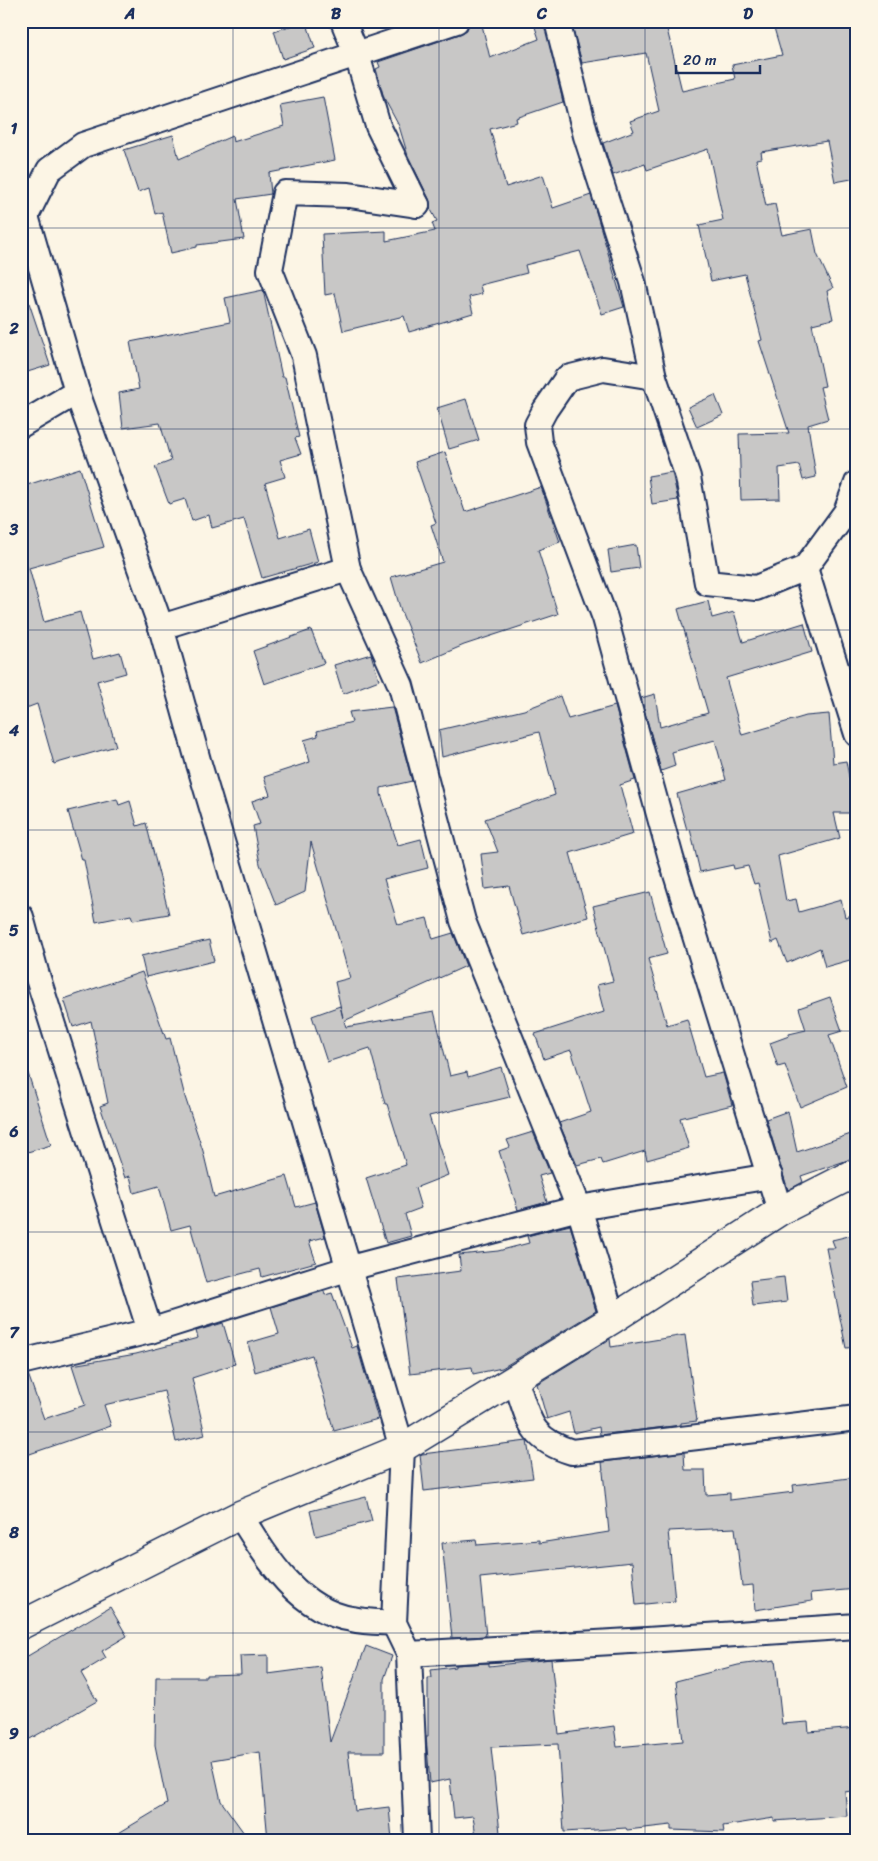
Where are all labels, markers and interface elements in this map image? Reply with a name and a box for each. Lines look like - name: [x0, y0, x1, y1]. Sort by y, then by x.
- text: A: [124, 0, 135, 28]
- text: B: [331, 0, 342, 28]
- text: C: [536, 0, 548, 28]
- text: D: [743, 0, 753, 28]
- scale bar: [676, 42, 759, 74]
- text: 20 m: [683, 47, 717, 73]
- text: 1: [11, 114, 18, 143]
- text: 2: [8, 314, 19, 343]
- text: 3: [9, 515, 19, 544]
- text: 4: [8, 716, 19, 745]
- text: 5: [9, 916, 19, 945]
- text: 6: [8, 1117, 19, 1146]
- text: 7: [9, 1318, 20, 1347]
- text: 8: [8, 1518, 19, 1547]
- text: 9: [9, 1719, 19, 1748]

